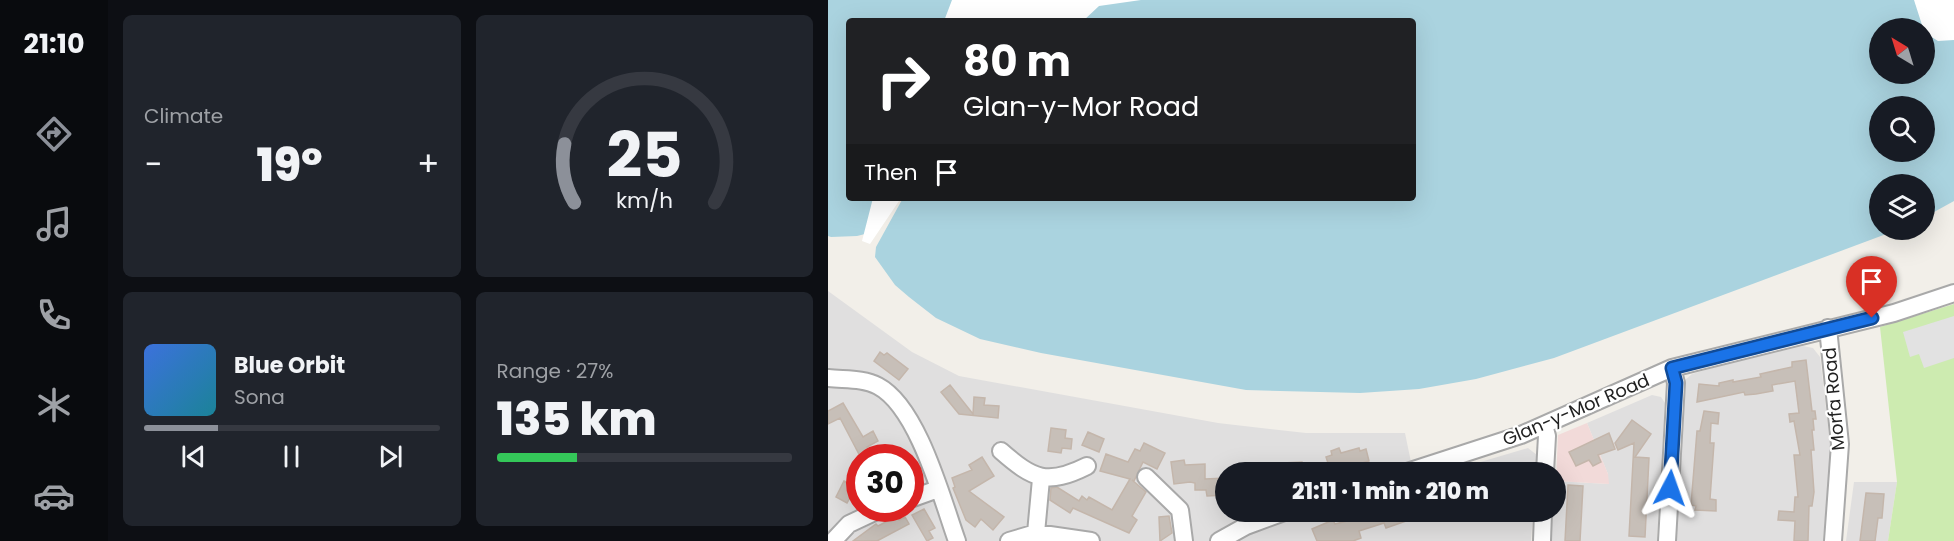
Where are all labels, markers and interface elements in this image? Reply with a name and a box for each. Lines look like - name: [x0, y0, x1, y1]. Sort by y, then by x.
- north arrow: [1869, 18, 1935, 84]
- map controls: [1869, 18, 1935, 240]
- text: 21:10: [24, 25, 85, 62]
- text: 80 m: [963, 32, 1071, 91]
- icon: right: [864, 42, 942, 120]
- text: Glan-y-Mor Road: [963, 88, 1199, 125]
- button: search: [1869, 96, 1935, 162]
- text: Climate: [144, 102, 223, 130]
- text: 25: [606, 111, 682, 199]
- icon: directions: [33, 113, 75, 155]
- text: 19°: [256, 134, 323, 197]
- text: −: [144, 141, 162, 188]
- text: +: [417, 141, 440, 188]
- icon: arrive: [930, 156, 963, 189]
- text: Then: [864, 157, 918, 188]
- button: layers: [1869, 174, 1935, 240]
- text: km/h: [616, 185, 673, 216]
- icon: music: [33, 203, 75, 245]
- pin: [1846, 256, 1897, 318]
- icon: arrive: [1855, 265, 1888, 298]
- icon: phone: [33, 294, 75, 336]
- street label: Morfa Road: [1817, 346, 1850, 452]
- text: Blue Orbit: [234, 350, 345, 381]
- text: Range · 27%: [497, 357, 613, 385]
- street label: Glan-y-Mor Road: [1498, 367, 1653, 452]
- text: Sona: [234, 383, 285, 411]
- icon: climate: [33, 384, 75, 426]
- text: 135 km: [497, 388, 657, 451]
- icon: previous: [177, 440, 210, 473]
- icon: pause: [275, 440, 308, 473]
- icon: next: [374, 440, 407, 473]
- speed limit sign: 30: [846, 444, 924, 522]
- position arrow: [1638, 456, 1702, 520]
- icon: car: [33, 475, 75, 517]
- text: 21:11 · 1 min · 210 m: [1292, 476, 1489, 507]

